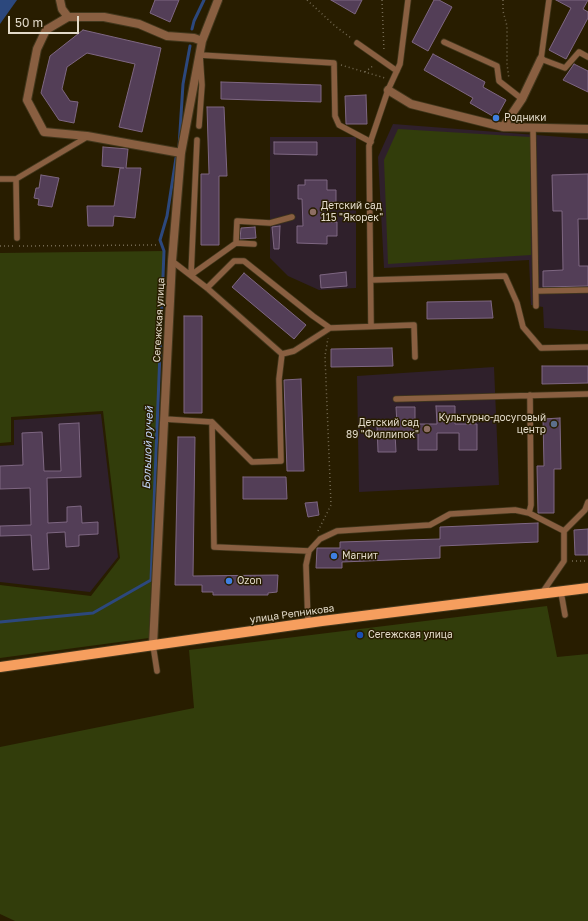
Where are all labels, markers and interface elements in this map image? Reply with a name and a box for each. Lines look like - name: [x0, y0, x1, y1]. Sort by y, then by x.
- scale bar: [10, 8, 81, 34]
- text: 50 m: [15, 15, 43, 30]
- place label: Родники: [504, 112, 546, 124]
- marker: Родники: [491, 113, 501, 123]
- place label: Детский сад 115 "Якорек": [321, 200, 383, 224]
- marker: Детский сад 115 "Якорек": [308, 207, 318, 217]
- street label: Сегежская улица: [151, 277, 167, 363]
- water label: Большой ручей: [140, 406, 156, 490]
- place label: Культурно-досуговый центр: [439, 412, 546, 436]
- place label: Детский сад 89 "Филлипок": [346, 417, 419, 440]
- marker: Культурно-досуговый центр: [549, 419, 559, 429]
- marker: Детский сад 89 "Филлипок": [422, 424, 432, 434]
- place label: Магнит: [342, 550, 378, 562]
- marker: Магнит: [329, 551, 339, 561]
- place label: Ozon: [237, 575, 262, 587]
- marker: Ozon: [224, 576, 234, 586]
- street label: улица Репникова: [249, 602, 335, 626]
- place label: Сегежская улица: [368, 629, 453, 641]
- marker: Сегежская улица: [355, 630, 365, 640]

